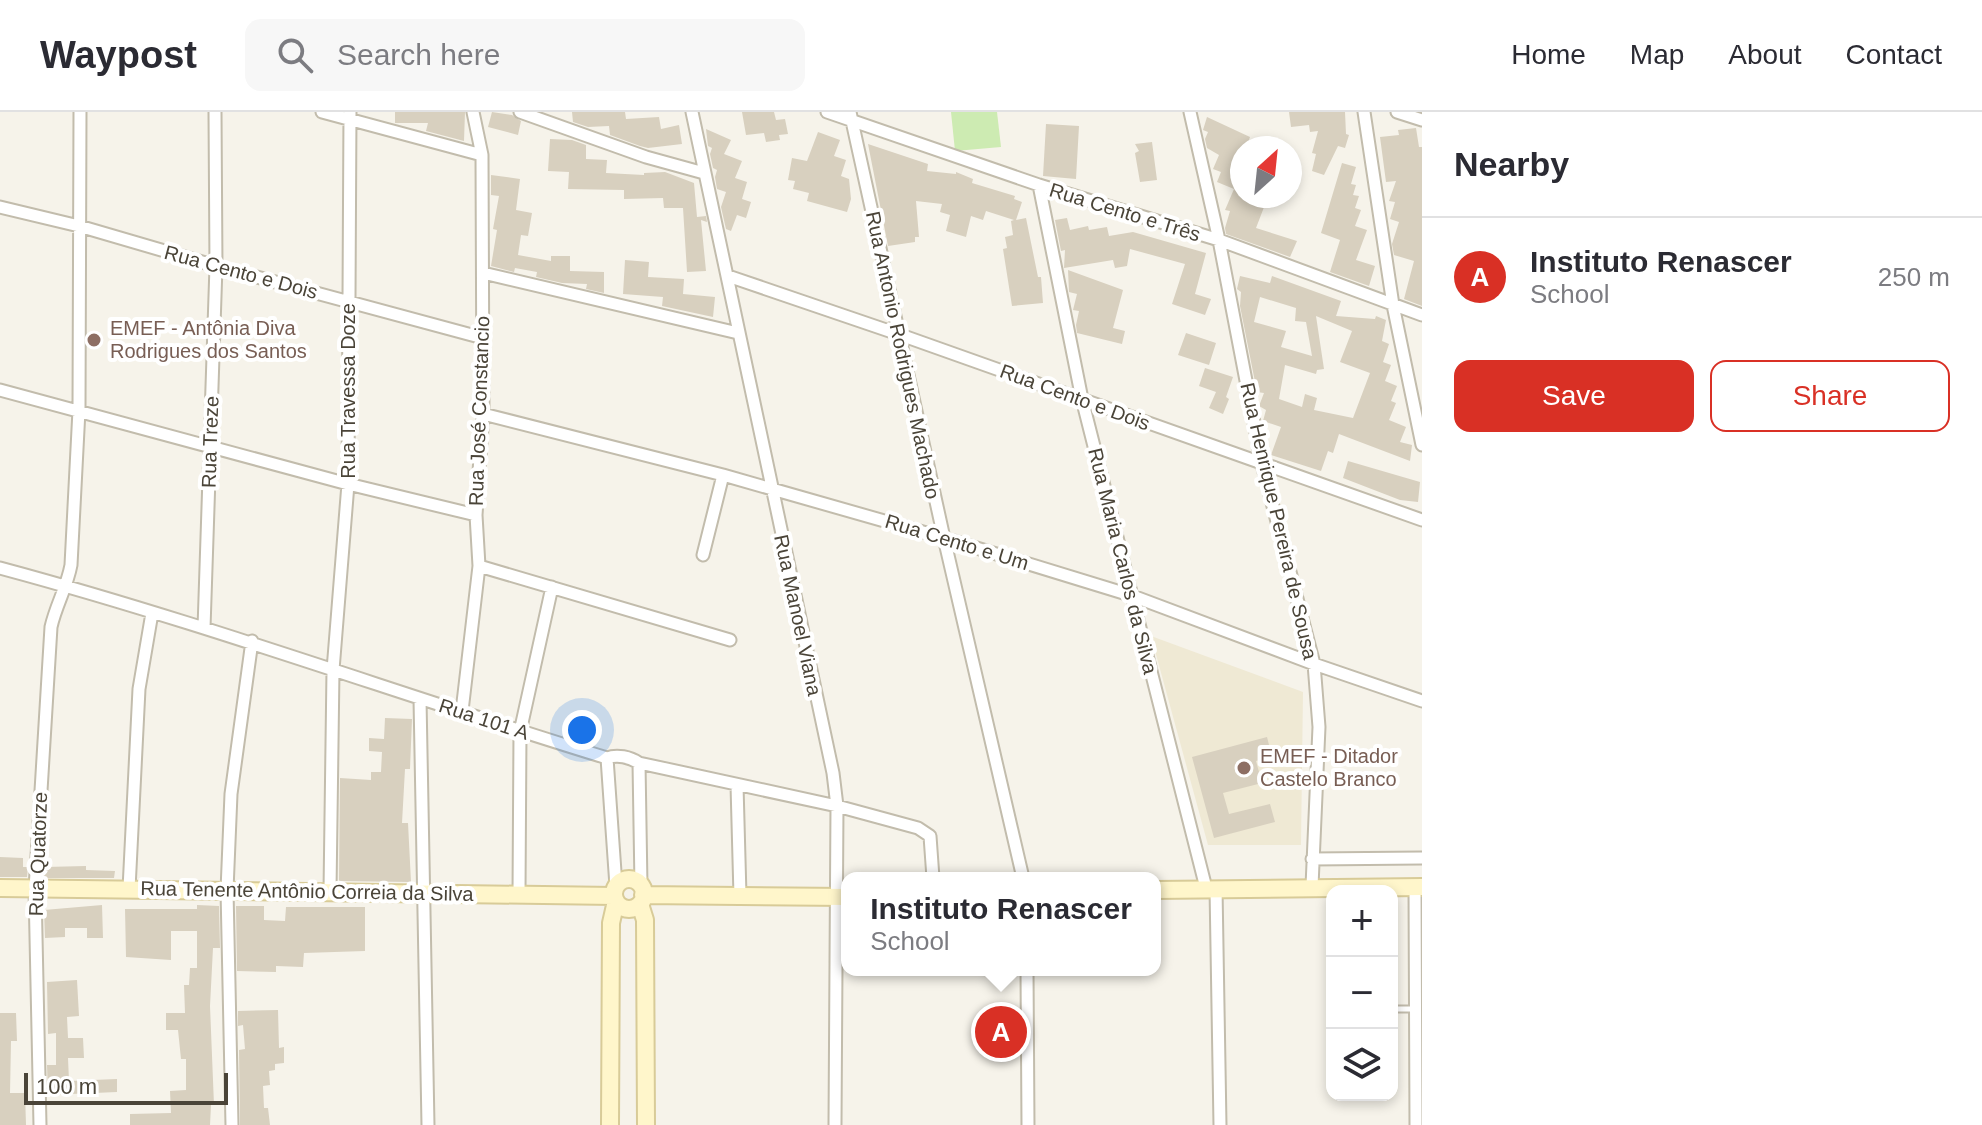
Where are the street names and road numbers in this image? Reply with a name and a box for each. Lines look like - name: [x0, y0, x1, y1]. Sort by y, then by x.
- street label: Rua Cento e Três: [1047, 179, 1203, 245]
- street label: Rua Antonio Rodrigues Machado: [862, 209, 944, 501]
- street label: Rua Cento e Dois: [162, 241, 320, 303]
- street label: Rua Travessa Doze: [337, 303, 359, 479]
- street label: Rua José Constancio: [465, 316, 493, 506]
- street label: Rua Cento e Dois: [997, 360, 1153, 434]
- street label: Rua Henrique Pereira de Sousa: [1236, 380, 1322, 662]
- street label: Rua Treze: [197, 396, 223, 488]
- street label: Rua Maria Carlos da Silva: [1084, 446, 1162, 677]
- street label: Rua Cento e Um: [883, 510, 1031, 574]
- street label: Rua Manoel Viana: [770, 532, 826, 698]
- street label: Rua 101 A: [436, 694, 532, 744]
- street label: Rua Quatorze: [25, 791, 51, 917]
- street label: Rua Tenente Antônio Correia da Silva: [140, 877, 475, 905]

